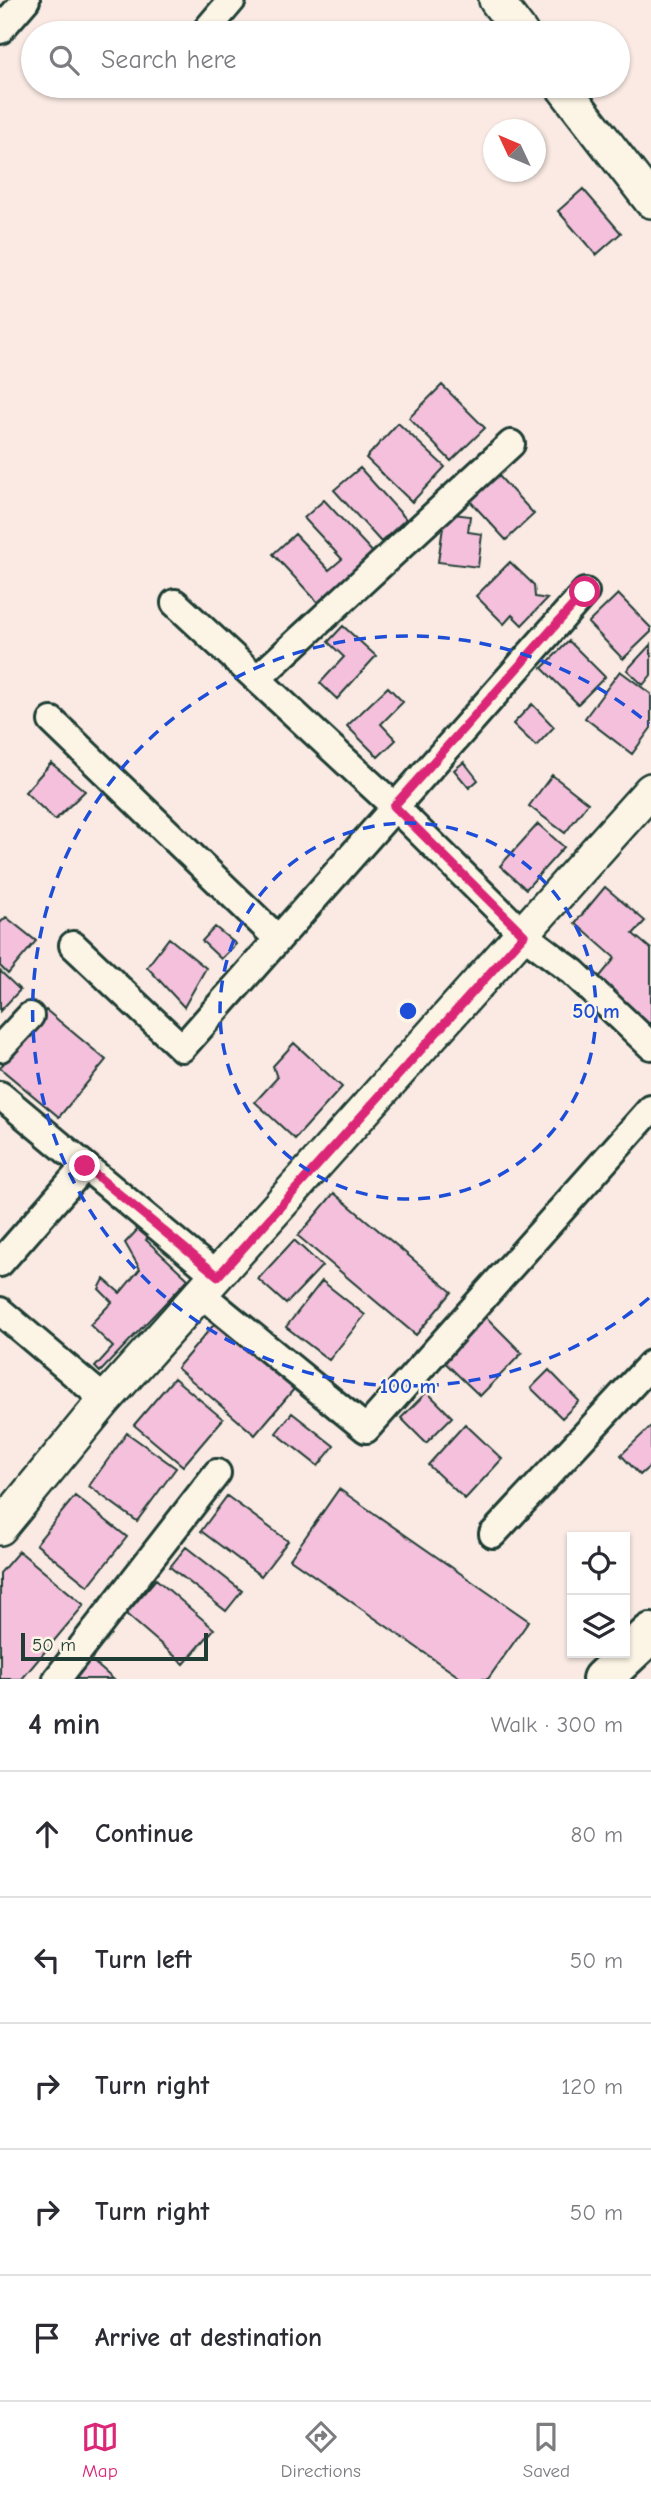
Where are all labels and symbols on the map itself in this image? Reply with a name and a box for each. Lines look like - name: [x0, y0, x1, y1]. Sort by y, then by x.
- north arrow: [483, 119, 546, 182]
- route start: [569, 576, 600, 607]
- centre of rings: [396, 999, 420, 1023]
- text: 50 m: [572, 999, 620, 1023]
- route end: [69, 1150, 100, 1181]
- text: 100 m: [380, 1374, 436, 1398]
- scale bar: [21, 1630, 208, 1662]

